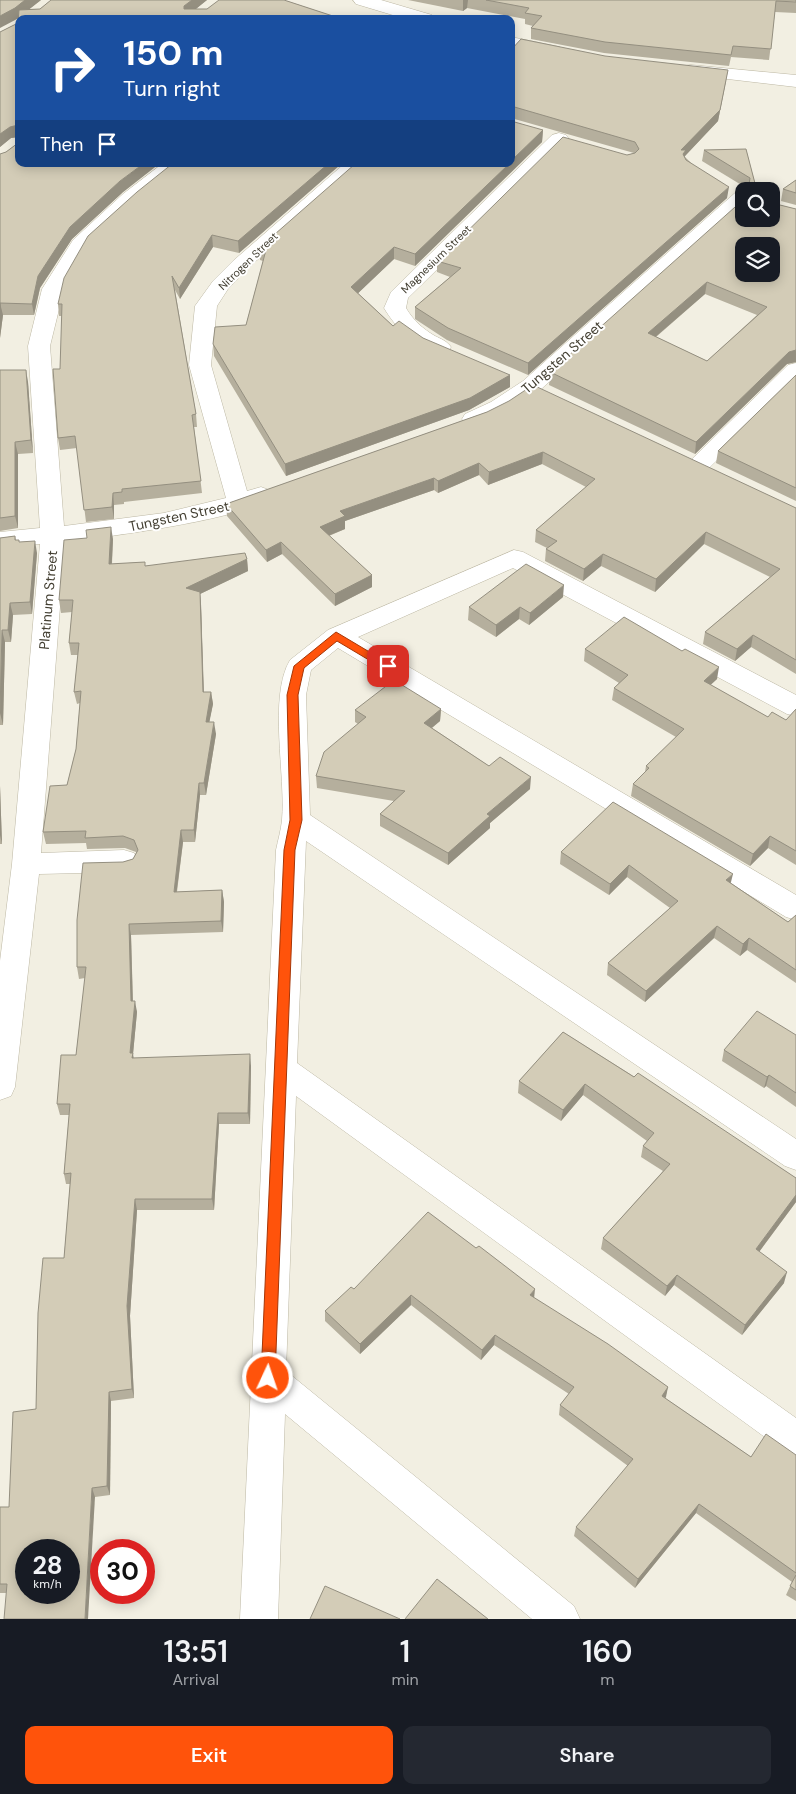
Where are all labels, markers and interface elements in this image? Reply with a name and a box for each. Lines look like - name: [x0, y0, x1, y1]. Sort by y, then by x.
- text: 150 m: [123, 30, 223, 76]
- icon: right: [40, 35, 105, 100]
- text: Turn right: [123, 74, 220, 103]
- icon: arrive: [93, 130, 121, 158]
- text: Then: [40, 132, 83, 157]
- map controls: [735, 182, 780, 282]
- button: search: [735, 182, 780, 227]
- street label: Magnesium Street: [398, 222, 474, 296]
- street label: Nitrogen Street: [215, 229, 281, 293]
- button: layers: [735, 237, 780, 282]
- street label: Tungsten Street: [517, 317, 607, 397]
- street label: Tungsten Street: [127, 497, 231, 535]
- street label: Platinum Street: [35, 550, 61, 650]
- pin: [367, 645, 409, 687]
- icon: arrive: [374, 652, 402, 680]
- position arrow: [241, 1351, 293, 1403]
- speed limit sign: 30: [90, 1539, 155, 1604]
- text: 28: [32, 1549, 63, 1582]
- text: km/h: [33, 1576, 62, 1592]
- text: 13:51: [163, 1632, 228, 1671]
- text: 1: [400, 1632, 410, 1671]
- text: 160: [582, 1632, 633, 1671]
- text: Arrival: [172, 1669, 219, 1690]
- text: min: [391, 1669, 419, 1690]
- text: m: [600, 1669, 614, 1690]
- button: Exit: [25, 1726, 393, 1784]
- button: Share: [403, 1726, 771, 1784]

